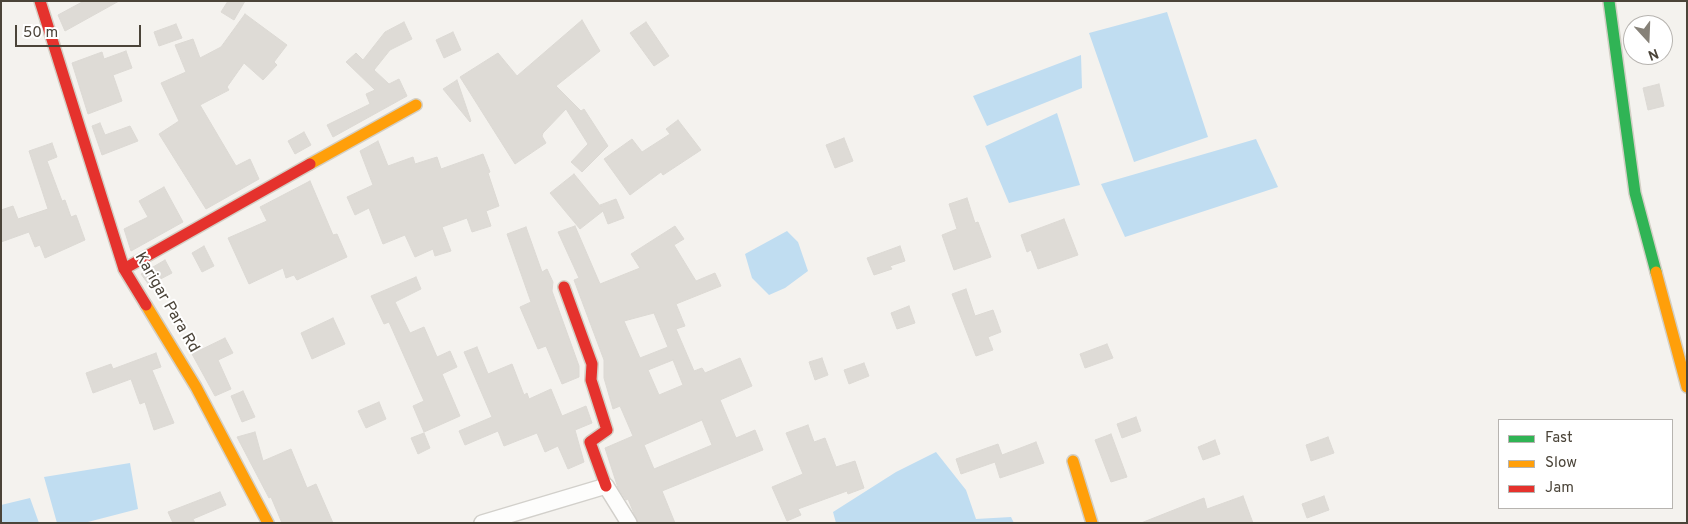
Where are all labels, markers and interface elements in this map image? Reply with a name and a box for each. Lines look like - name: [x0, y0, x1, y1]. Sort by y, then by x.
- scale bar: [18, 15, 144, 47]
- north arrow: [1623, 15, 1673, 65]
- text: 50 m: [23, 24, 58, 43]
- text: N: [1645, 44, 1661, 63]
- street label: Karigar Para Rd: [130, 249, 202, 357]
- legend: [1498, 419, 1673, 509]
- text: Fast: [1545, 429, 1573, 448]
- text: Slow: [1545, 454, 1577, 473]
- text: Jam: [1545, 479, 1574, 498]

